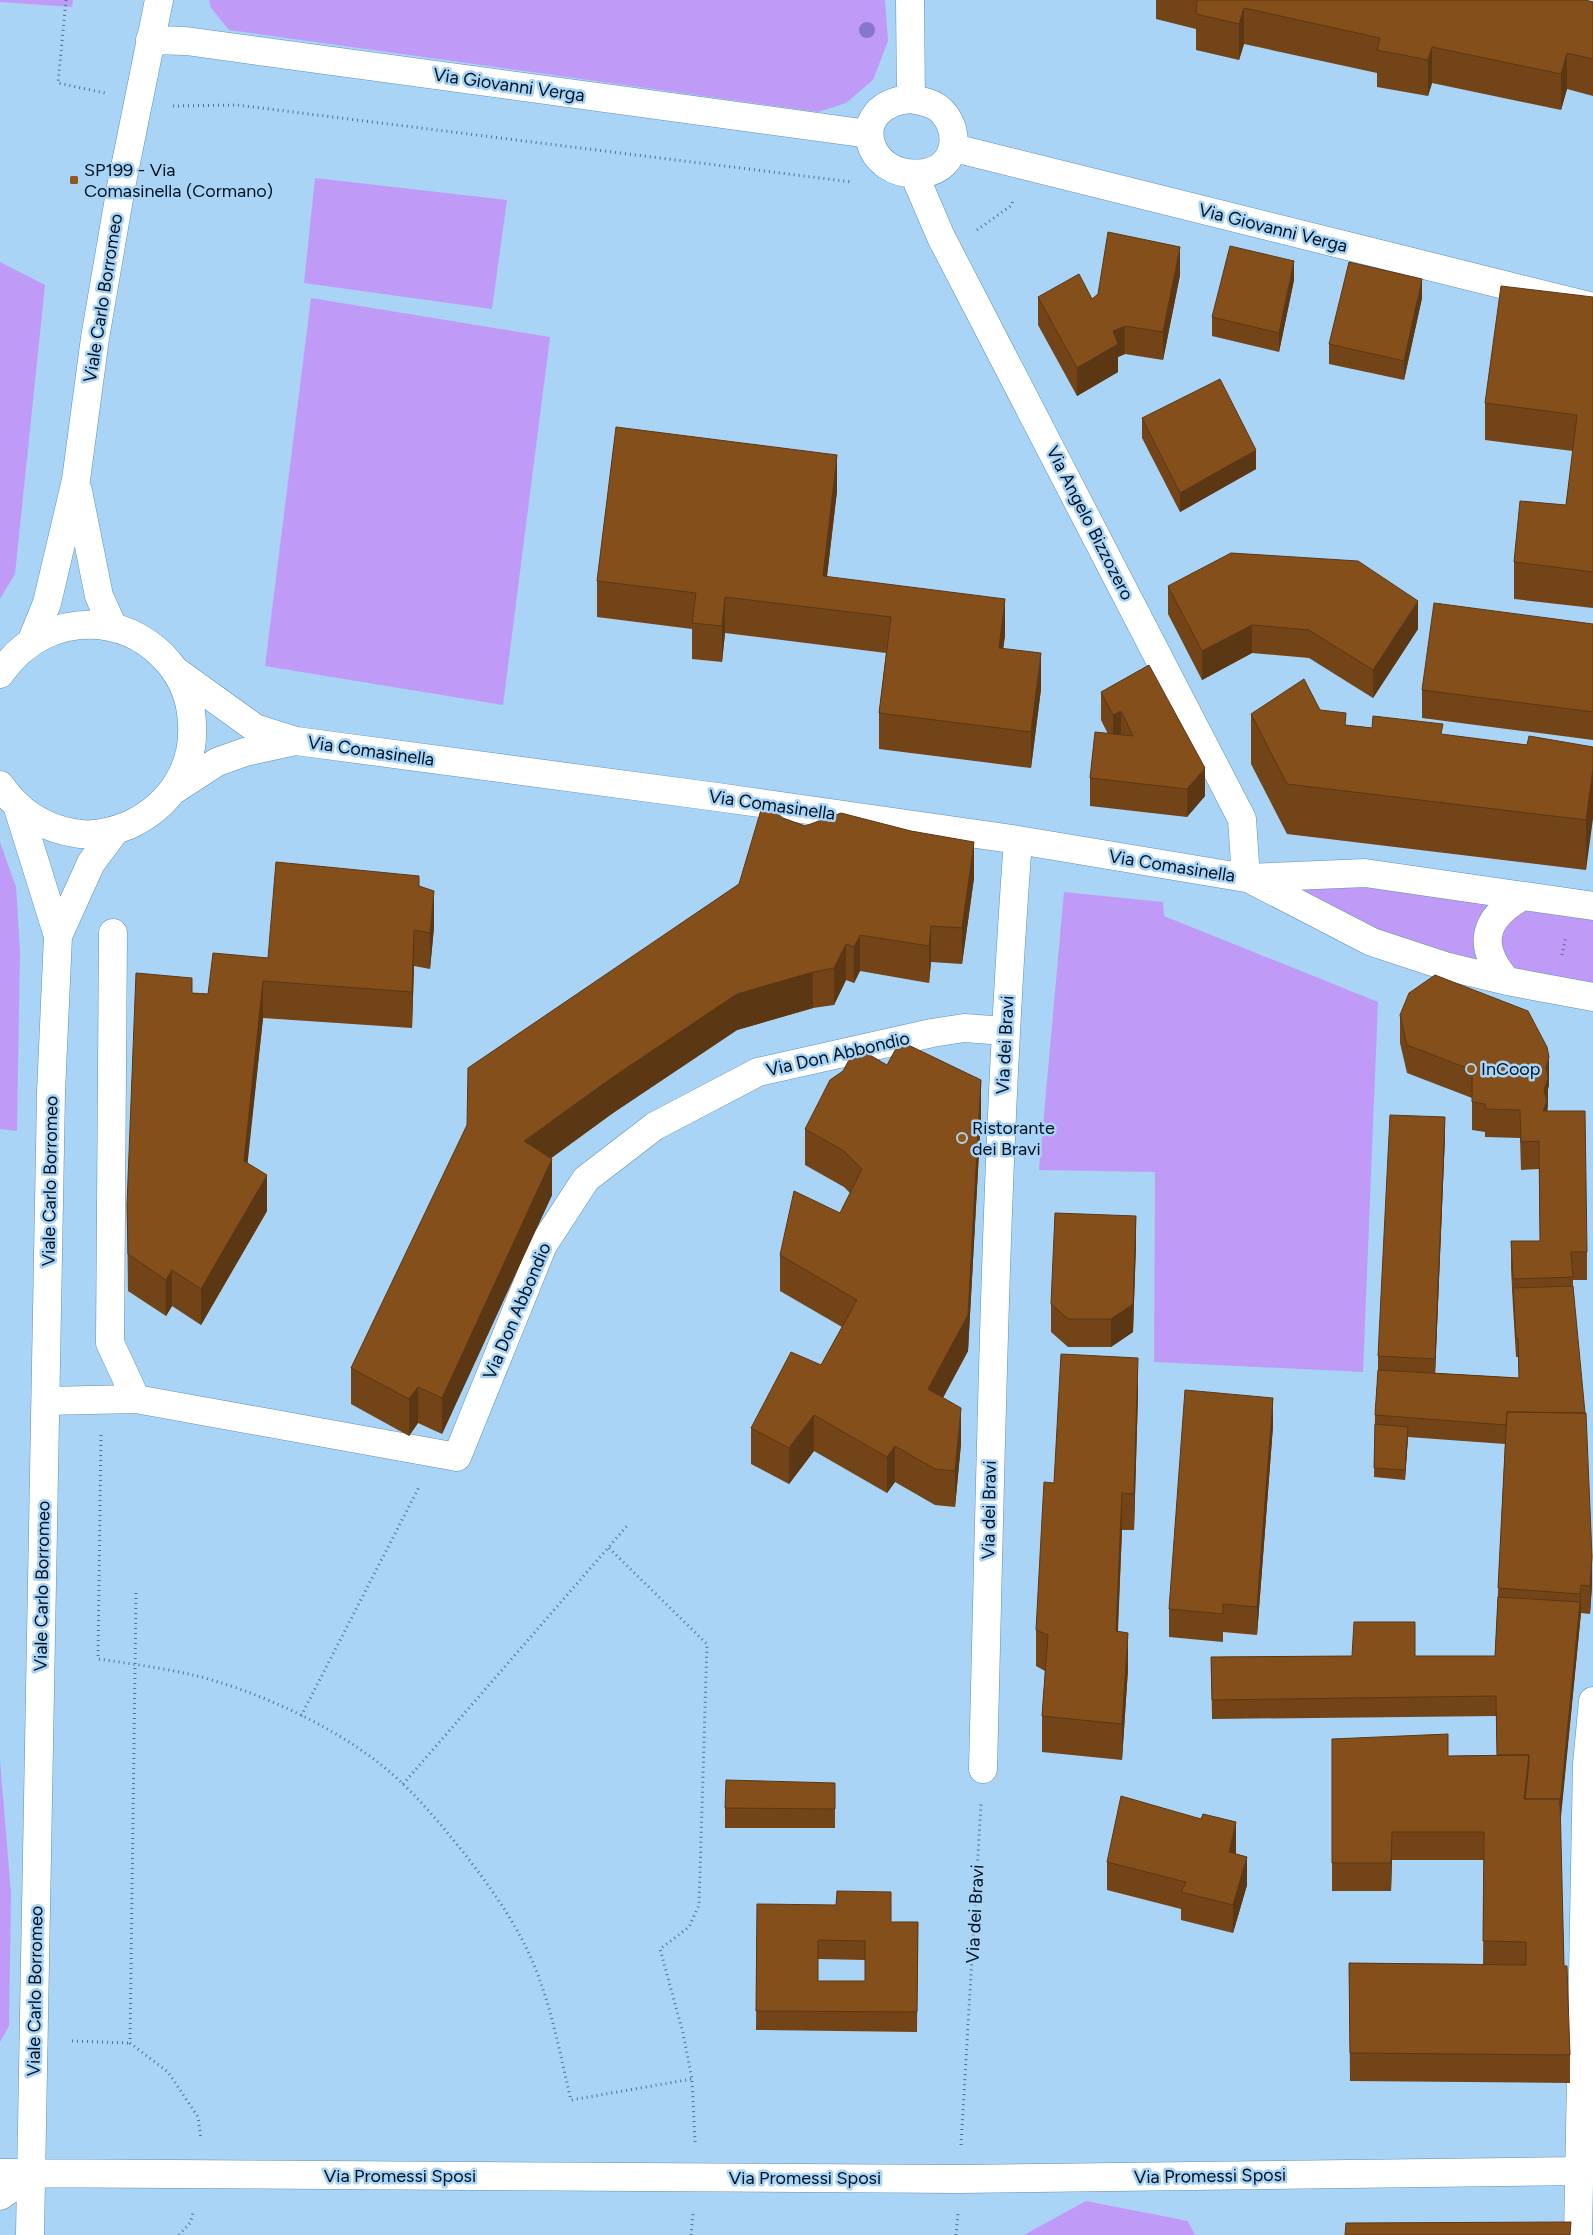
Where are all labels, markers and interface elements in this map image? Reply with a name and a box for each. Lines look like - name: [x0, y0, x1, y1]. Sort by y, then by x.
- street label: Via Giovanni Verga: [432, 63, 586, 107]
- place label: SP199 - Via Comasinella (Cormano): [84, 159, 273, 202]
- marker: SP199 - Via Comasinella (Cormano): [68, 174, 80, 186]
- street label: Via Giovanni Verga: [1196, 199, 1350, 257]
- street label: Viale Carlo Borromeo: [79, 212, 127, 384]
- street label: Via Angelo Bizzozero: [1042, 442, 1138, 604]
- street label: Via Comasinella: [306, 731, 436, 771]
- street label: Via Comasinella: [707, 785, 837, 825]
- street label: Via Comasinella: [1107, 845, 1237, 887]
- street label: Via dei Bravi: [991, 995, 1019, 1095]
- street label: Via Don Abbondio: [764, 1027, 912, 1081]
- place label: InCoop: [1481, 1058, 1540, 1080]
- marker: InCoop: [1465, 1063, 1477, 1075]
- street label: Viale Carlo Borromeo: [38, 1095, 62, 1267]
- place label: Ristorante dei Bravi: [972, 1117, 1055, 1160]
- marker: Ristorante dei Bravi: [956, 1132, 968, 1144]
- street label: Via Don Abbondio: [478, 1239, 556, 1383]
- street label: Via dei Bravi: [977, 1460, 1001, 1560]
- street label: Viale Carlo Borromeo: [30, 1500, 54, 1672]
- street label: Via dei Bravi: [961, 1864, 989, 1964]
- street label: Viale Carlo Borromeo: [23, 1905, 47, 2077]
- street label: Via Promessi Sposi: [1134, 2164, 1286, 2188]
- street label: Via Promessi Sposi: [324, 2165, 476, 2187]
- street label: Via Promessi Sposi: [729, 2167, 881, 2189]

